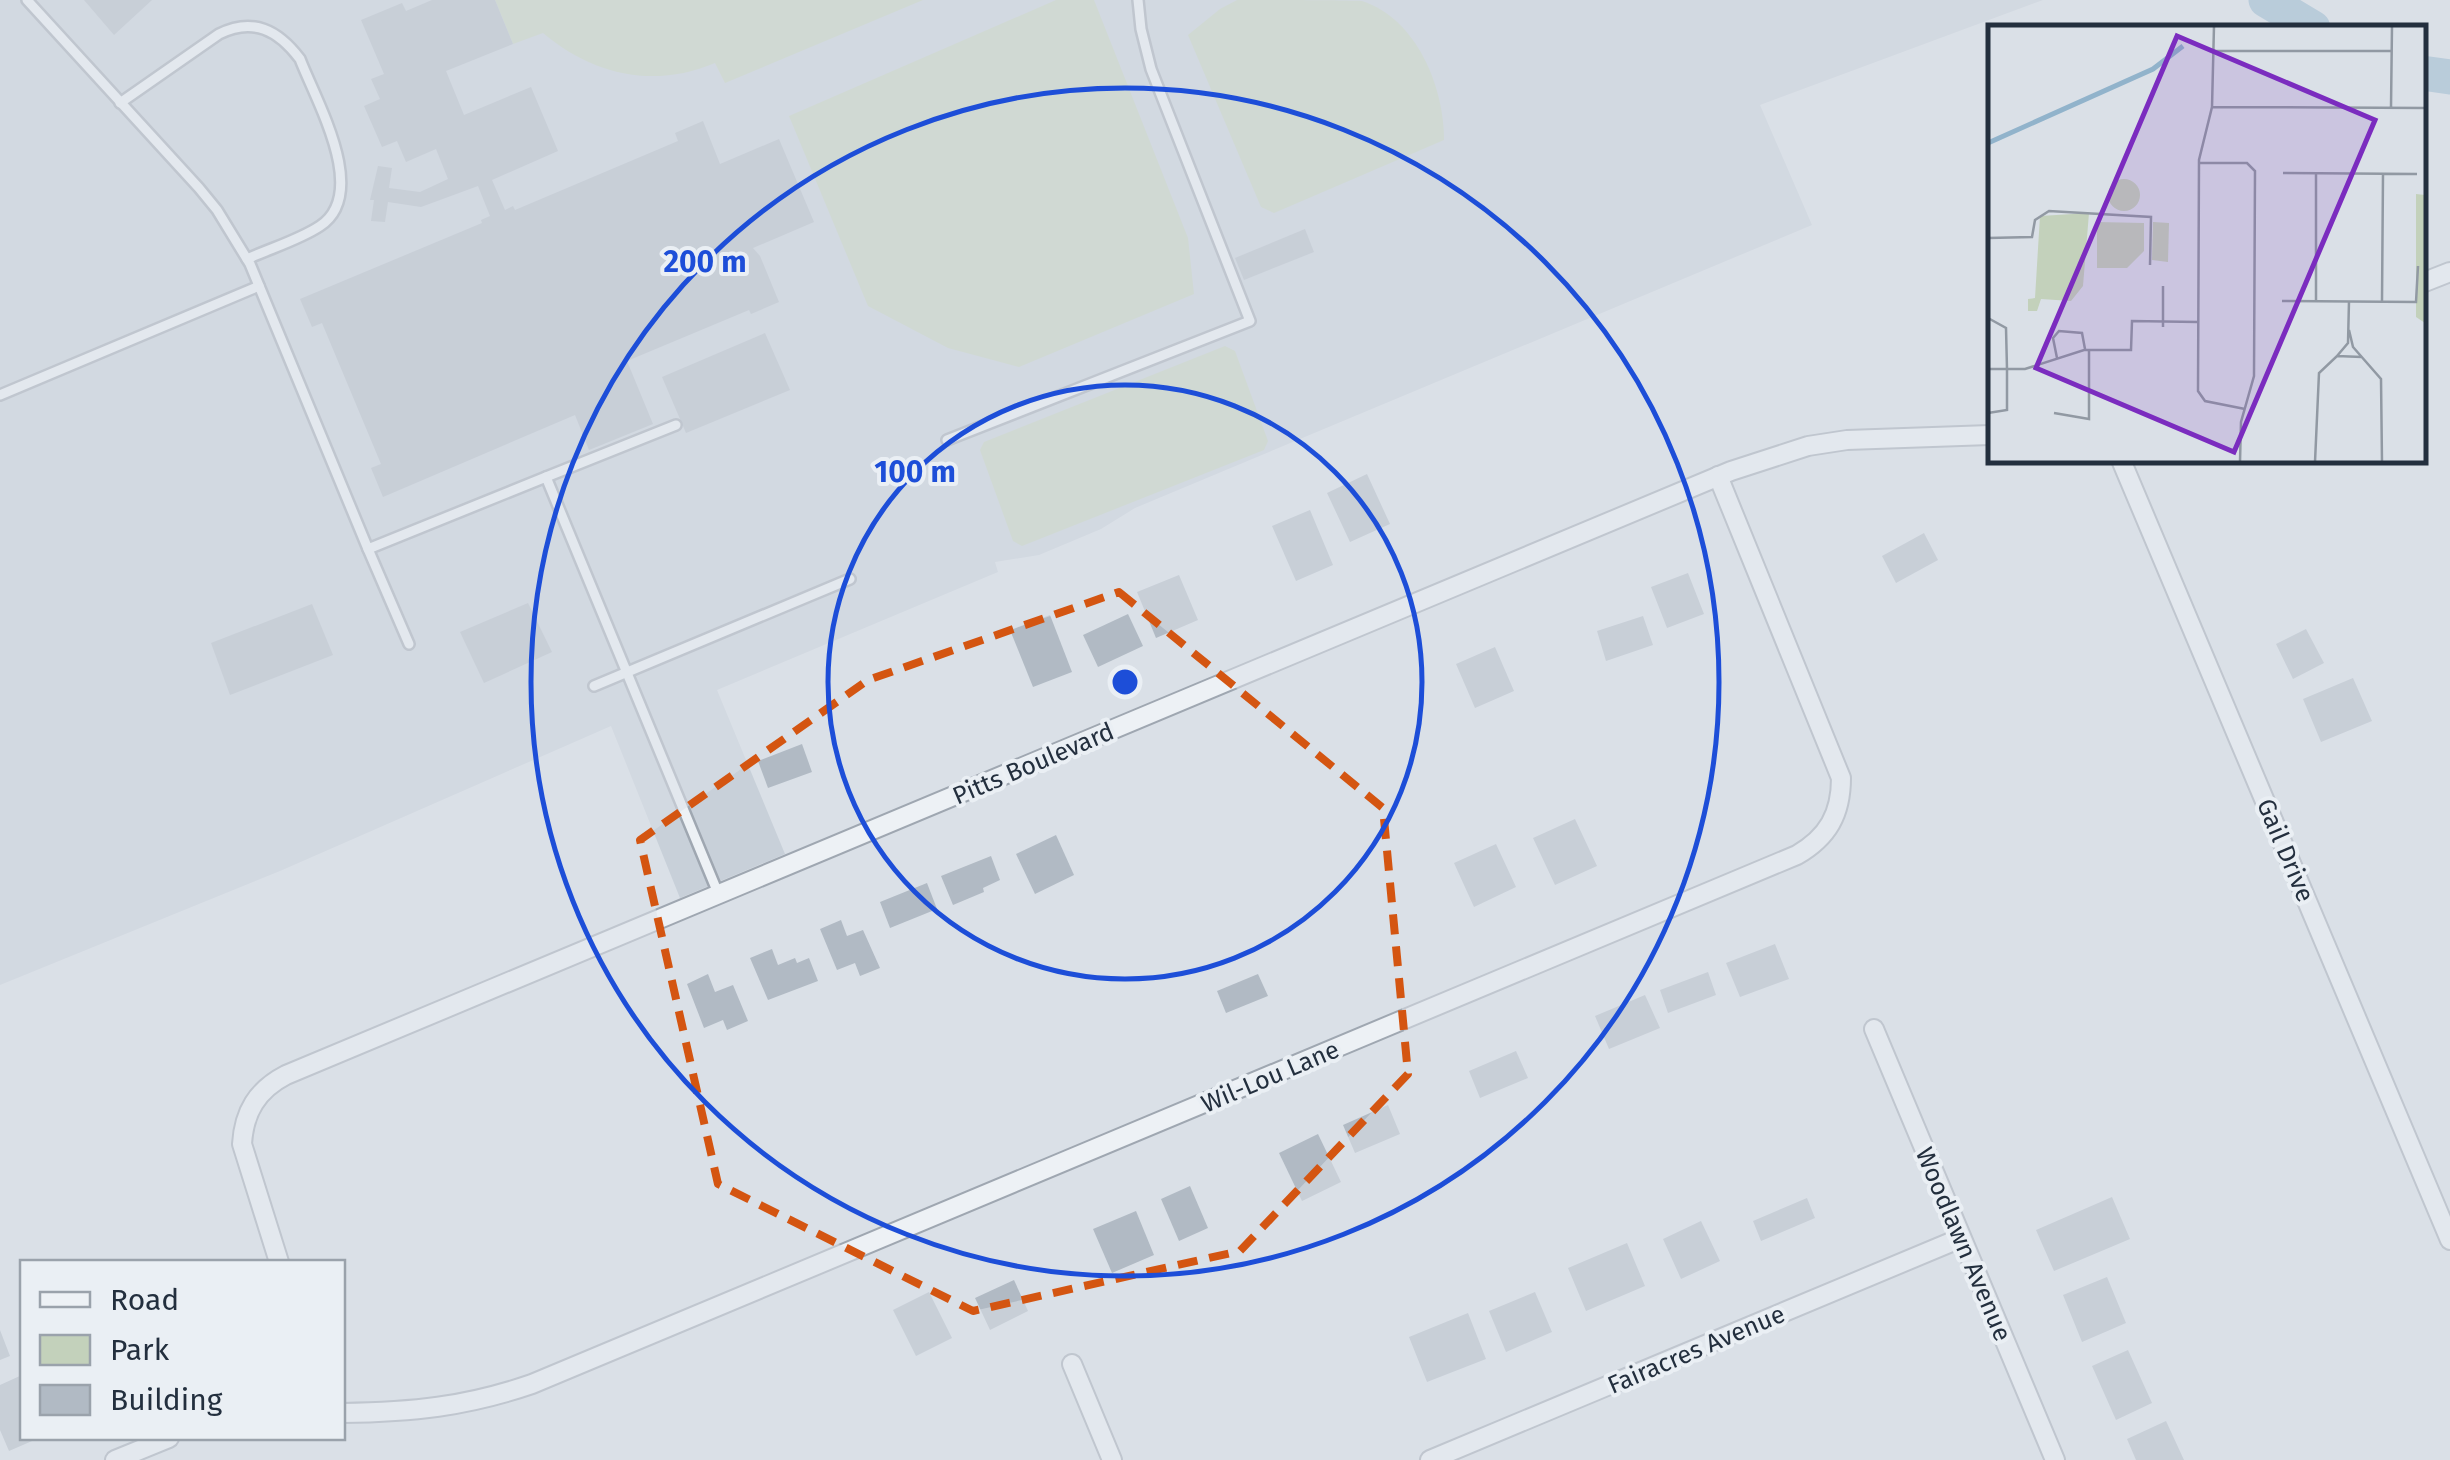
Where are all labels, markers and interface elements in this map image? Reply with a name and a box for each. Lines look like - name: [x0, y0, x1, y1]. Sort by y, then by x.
- inset map: [1988, 25, 2425, 462]
- text: 200 m: [663, 244, 747, 280]
- text: 100 m: [874, 454, 956, 490]
- centre of rings: [1107, 664, 1143, 700]
- street label: Pitts Boulevard: [948, 716, 1119, 811]
- street label: Gail Drive: [2250, 794, 2320, 906]
- street label: Wil-Lou Lane: [1197, 1034, 1344, 1119]
- street label: Woodlawn Avenue: [1909, 1143, 2017, 1346]
- legend: [20, 1260, 345, 1440]
- text: Road: [110, 1282, 179, 1318]
- street label: Fairacres Avenue: [1603, 1299, 1789, 1401]
- text: Park: [110, 1332, 170, 1368]
- text: Building: [110, 1382, 223, 1418]

